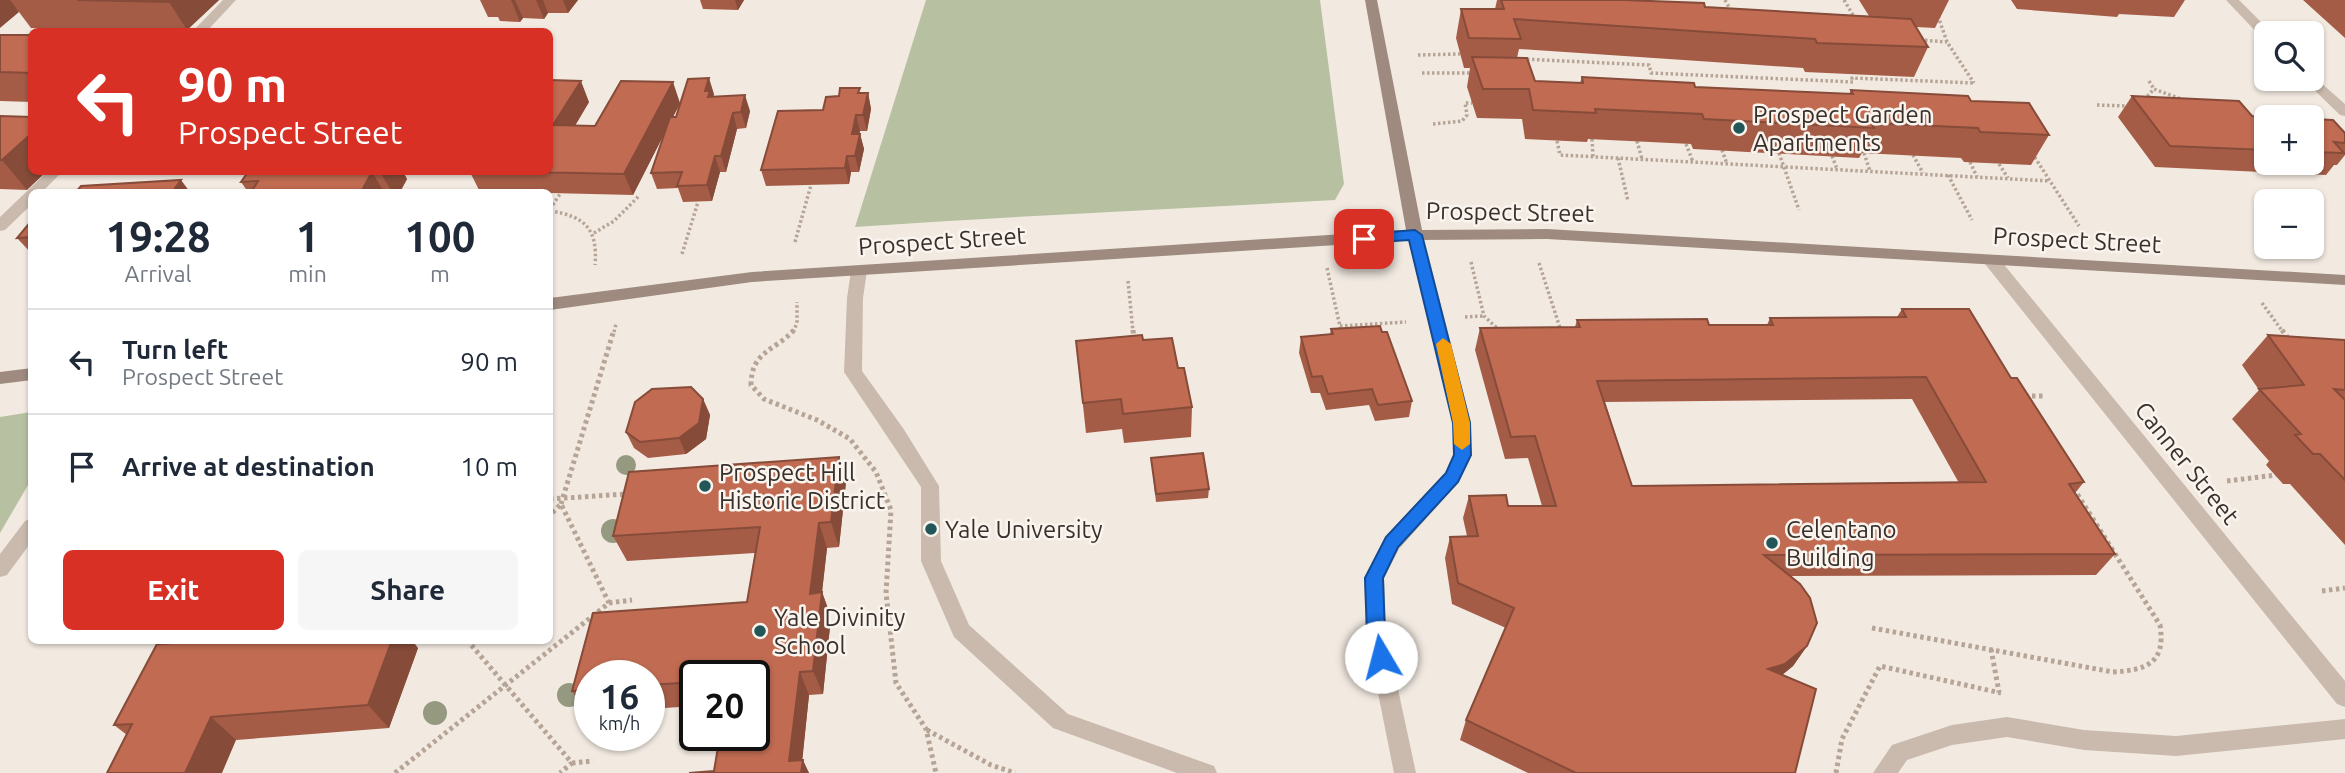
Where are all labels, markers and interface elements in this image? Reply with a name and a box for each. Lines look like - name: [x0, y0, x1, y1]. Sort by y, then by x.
- map controls: [2254, 21, 2324, 259]
- button: search: [2254, 21, 2324, 91]
- icon: left: [63, 56, 154, 147]
- text: 90 m: [178, 56, 287, 111]
- place label: Prospect Garden Apartments: [1753, 101, 1933, 156]
- button: +: [2254, 105, 2324, 175]
- text: Prospect Street: [178, 114, 402, 150]
- marker: Prospect Garden Apartments: [1731, 120, 1747, 136]
- button: −: [2254, 189, 2324, 259]
- street label: Prospect Street: [1426, 197, 1595, 227]
- pin: [1334, 209, 1394, 269]
- text: 19:28: [106, 213, 211, 260]
- text: 1: [296, 213, 319, 260]
- text: 100: [404, 213, 475, 260]
- icon: arrive: [1345, 220, 1383, 258]
- street label: Prospect Street: [857, 222, 1027, 260]
- street label: Prospect Street: [1992, 222, 2162, 258]
- text: Arrival: [125, 261, 192, 286]
- text: min: [288, 261, 327, 286]
- text: m: [430, 261, 450, 286]
- text: Turn left: [122, 335, 228, 364]
- icon: left: [63, 343, 101, 381]
- text: 90 m: [460, 347, 518, 376]
- text: Prospect Street: [122, 364, 283, 389]
- street label: Canner Street: [2130, 396, 2245, 530]
- icon: arrive: [63, 448, 101, 486]
- text: Arrive at destination: [122, 452, 375, 481]
- text: 10 m: [460, 452, 518, 481]
- place label: Prospect Hill Historic District: [719, 459, 886, 514]
- marker: Prospect Hill Historic District: [697, 478, 713, 494]
- place label: Yale University: [945, 516, 1103, 543]
- place label: Celentano Building: [1786, 516, 1897, 571]
- marker: Yale University: [923, 521, 939, 537]
- marker: Celentano Building: [1764, 535, 1780, 551]
- button: Exit: [63, 550, 284, 630]
- button: Share: [298, 550, 518, 630]
- place label: Yale Divinity School: [774, 604, 906, 659]
- position arrow: [1344, 620, 1418, 694]
- marker: Yale Divinity School: [752, 623, 768, 639]
- speed limit sign: 20: [679, 660, 770, 751]
- text: 16: [600, 676, 639, 716]
- text: km/h: [599, 713, 640, 733]

